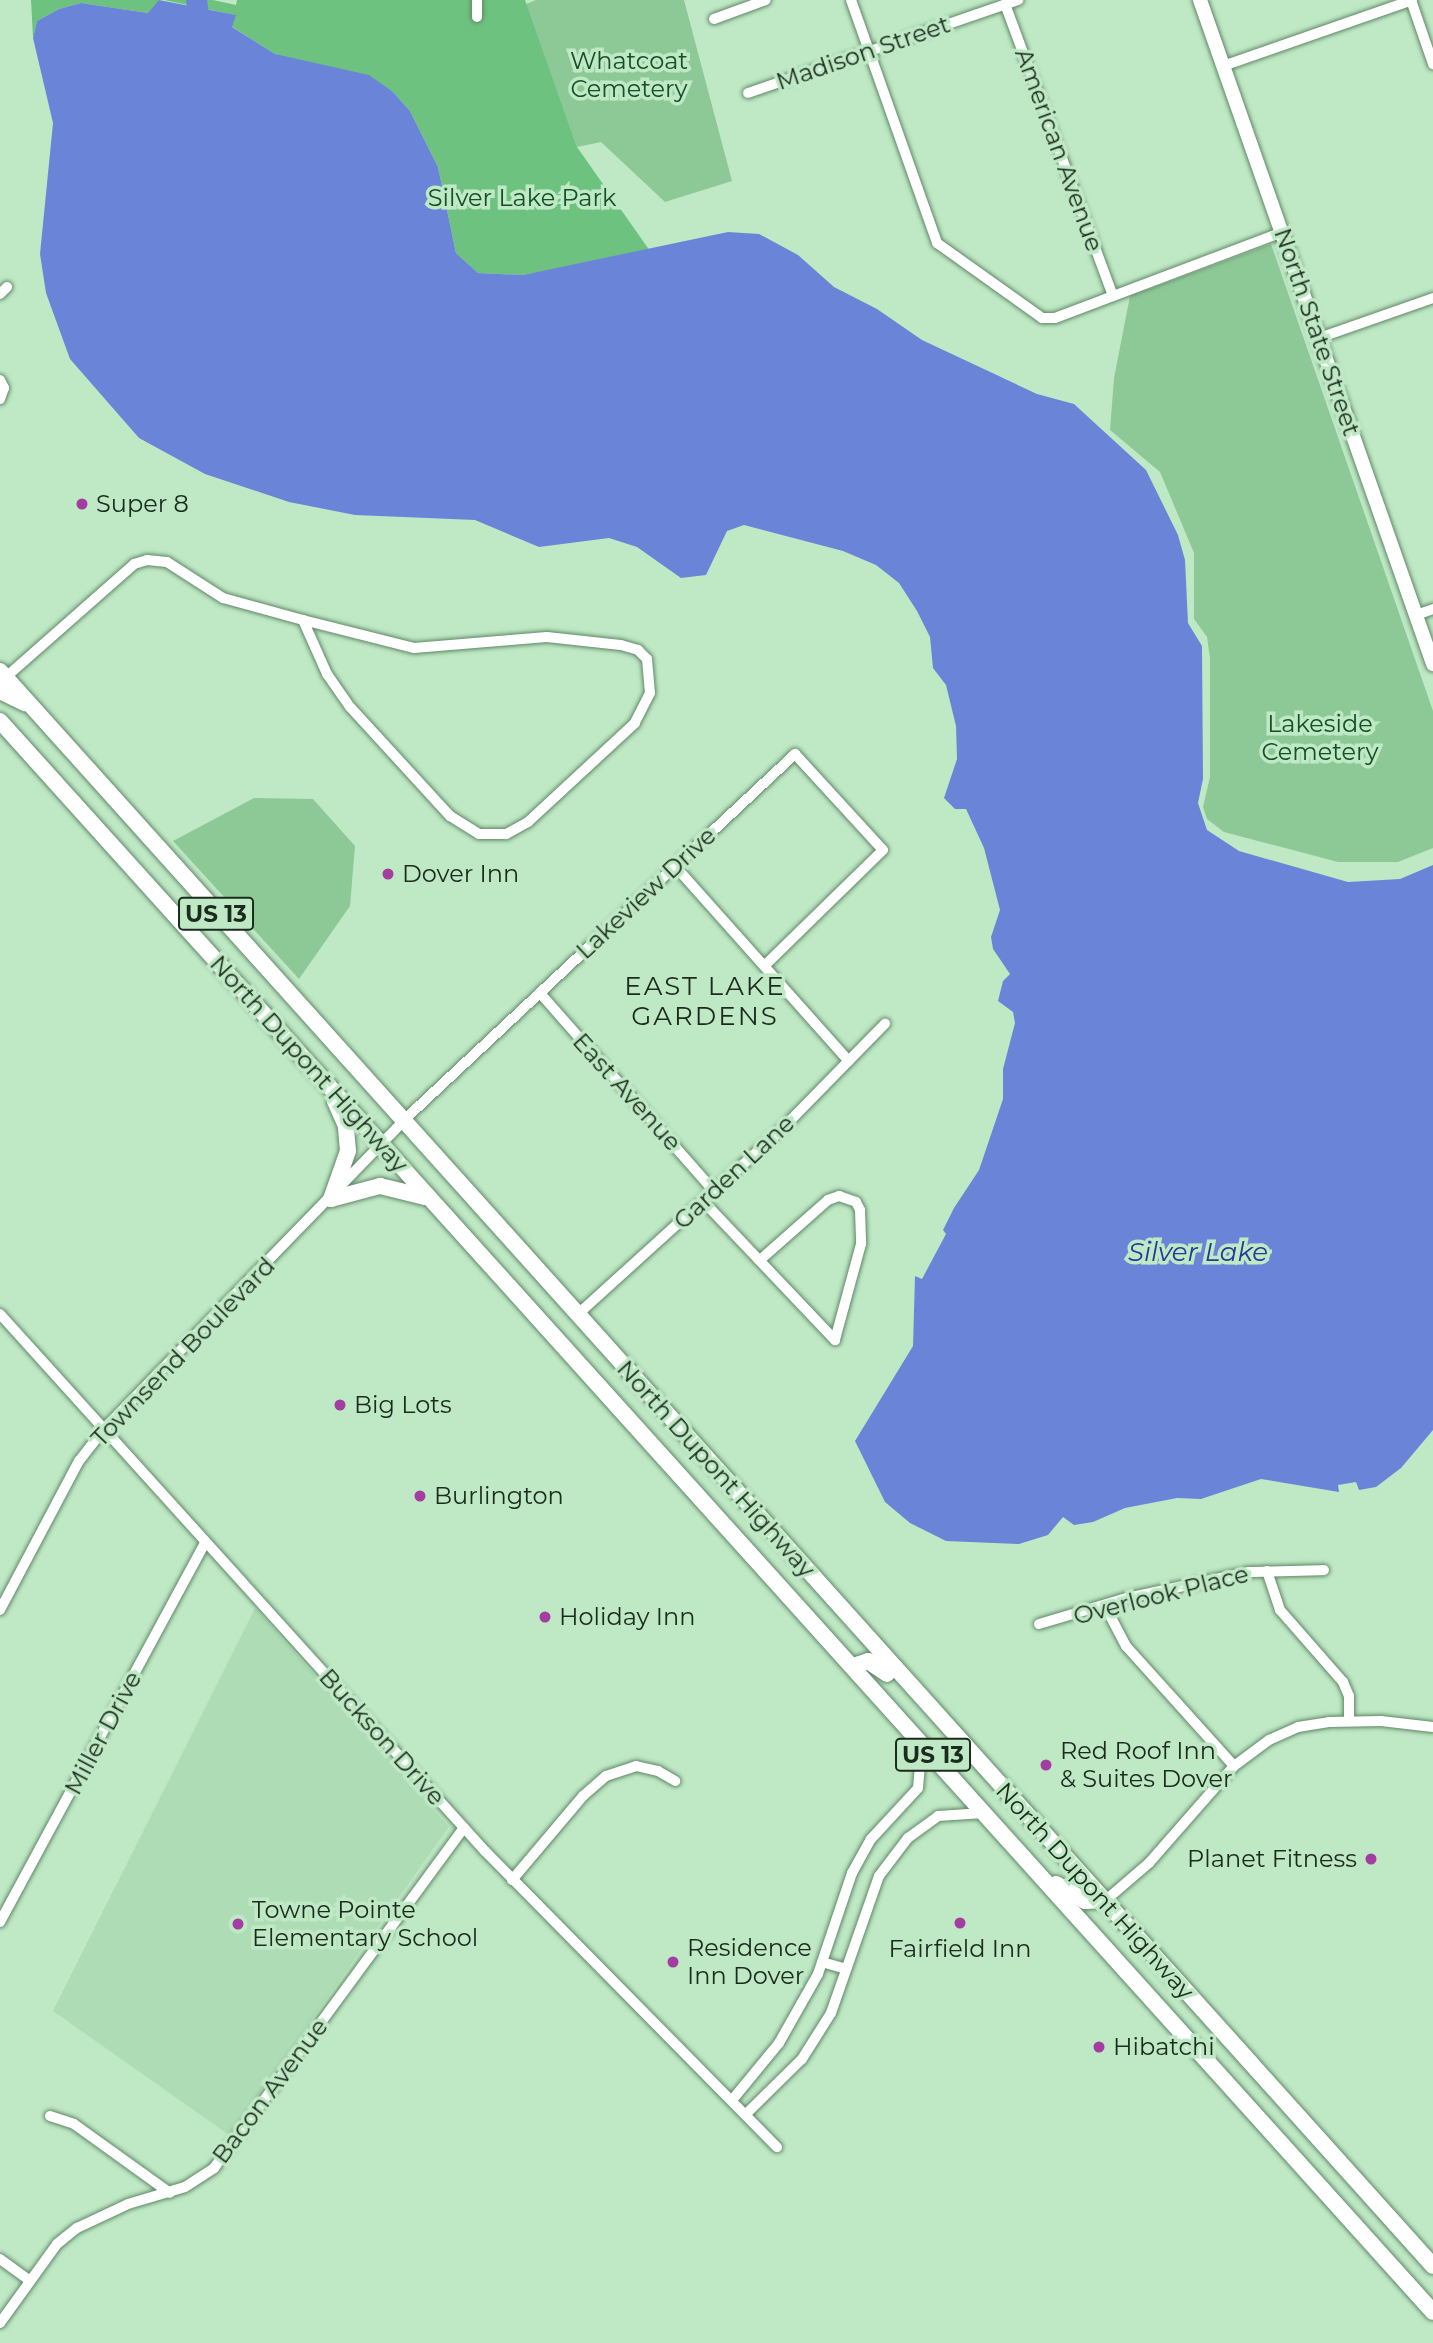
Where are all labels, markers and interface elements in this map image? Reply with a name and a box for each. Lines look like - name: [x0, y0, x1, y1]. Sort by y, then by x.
- street label: Madison Street: [772, 10, 954, 96]
- street label: American Avenue: [1009, 45, 1109, 255]
- park label: Whatcoat Cemetery: [570, 47, 688, 103]
- park label: Silver Lake Park: [428, 184, 616, 212]
- street label: North State Street: [1268, 224, 1366, 440]
- place label: Super 8: [96, 490, 189, 518]
- marker: Super 8: [74, 496, 90, 512]
- park label: Lakeside Cemetery: [1261, 710, 1379, 766]
- street label: Lakeview Drive: [570, 821, 722, 965]
- place label: Dover Inn: [402, 860, 519, 888]
- marker: Dover Inn: [380, 866, 396, 882]
- road number: US 13: [178, 894, 255, 934]
- street label: North Dupont Highway: [204, 950, 414, 1178]
- district label: EAST LAKE GARDENS: [625, 971, 785, 1032]
- street label: East Avenue: [567, 1027, 687, 1157]
- street label: Garden Lane: [668, 1109, 800, 1235]
- water label: Silver Lake: [1128, 1237, 1268, 1269]
- street label: Townsend Boulevard: [85, 1251, 281, 1453]
- street label: North Dupont Highway: [611, 1355, 821, 1583]
- place label: Big Lots: [354, 1391, 452, 1419]
- marker: Big Lots: [332, 1397, 348, 1413]
- place label: Burlington: [434, 1482, 564, 1510]
- marker: Burlington: [412, 1488, 428, 1504]
- street label: Overlook Place: [1070, 1559, 1252, 1631]
- place label: Holiday Inn: [559, 1603, 695, 1631]
- marker: Holiday Inn: [537, 1609, 553, 1625]
- street label: Buckson Drive: [313, 1663, 451, 1811]
- street label: Miller Drive: [58, 1666, 148, 1800]
- road number: US 13: [894, 1736, 972, 1774]
- place label: Red Roof Inn & Suites Dover: [1060, 1737, 1233, 1793]
- marker: Red Roof Inn & Suites Dover: [1038, 1757, 1054, 1773]
- street label: North Dupont Highway: [990, 1777, 1200, 2005]
- place label: Planet Fitness: [1187, 1845, 1357, 1873]
- marker: Planet Fitness: [1363, 1851, 1379, 1867]
- place label: Towne Pointe Elementary School: [252, 1896, 478, 1952]
- marker: Fairfield Inn: [952, 1915, 968, 1931]
- marker: Towne Pointe Elementary School: [230, 1916, 246, 1932]
- place label: Residence Inn Dover: [687, 1934, 812, 1990]
- place label: Fairfield Inn: [888, 1935, 1032, 1963]
- marker: Residence Inn Dover: [665, 1954, 681, 1970]
- street label: Bacon Avenue: [206, 2013, 334, 2169]
- place label: Hibatchi: [1113, 2033, 1215, 2061]
- marker: Hibatchi: [1091, 2039, 1107, 2055]

